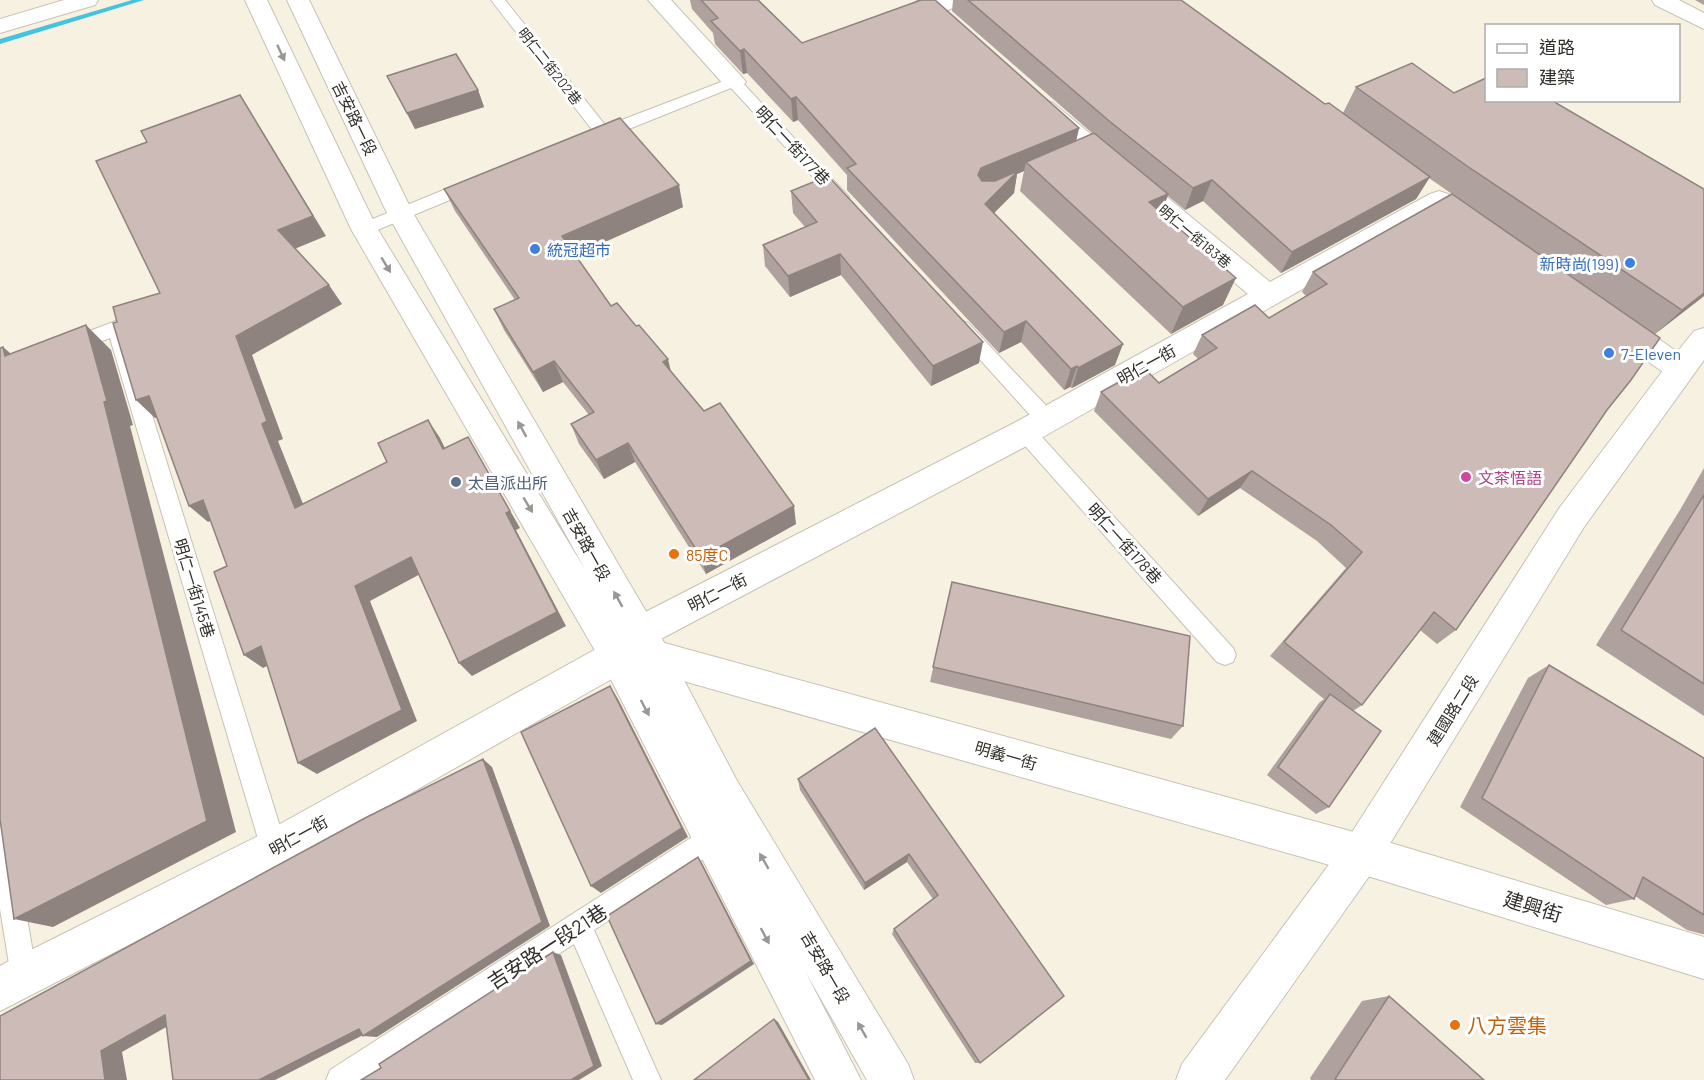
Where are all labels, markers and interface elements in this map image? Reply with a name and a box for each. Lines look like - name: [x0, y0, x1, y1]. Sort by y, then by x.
- street label: 明仁二街202巷: [515, 24, 585, 108]
- legend: [1485, 24, 1680, 102]
- text: 道路: [1539, 36, 1575, 58]
- one-way arrow: [277, 44, 286, 61]
- text: 建築: [1539, 66, 1575, 88]
- street label: 吉安路一段: [329, 78, 381, 158]
- street label: 明仁一街177巷: [752, 102, 834, 188]
- street label: 明仁一街183巷: [1155, 201, 1235, 271]
- place label: 統冠超市: [547, 240, 611, 259]
- marker: 統冠超市: [528, 242, 542, 256]
- place label: 新時尚(199): [1539, 254, 1619, 273]
- marker: 新時尚(199): [1623, 256, 1637, 270]
- one-way arrow: [380, 257, 390, 274]
- street label: 明仁一街: [1113, 340, 1179, 388]
- place label: 7-Eleven: [1621, 344, 1681, 363]
- marker: 7-Eleven: [1602, 346, 1616, 360]
- one-way arrow: [517, 421, 528, 437]
- place label: 文茶悟語: [1478, 468, 1542, 487]
- marker: 文茶悟語: [1459, 470, 1473, 484]
- place label: 太昌派出所: [468, 473, 548, 492]
- marker: 太昌派出所: [449, 475, 463, 489]
- one-way arrow: [523, 497, 534, 513]
- street label: 明仁一街178巷: [1084, 499, 1166, 587]
- street label: 吉安路一段: [559, 504, 615, 584]
- street label: 明仁一街145巷: [171, 536, 219, 640]
- place label: 85度C: [686, 545, 728, 564]
- marker: 85度C: [667, 547, 681, 561]
- street label: 明仁一街: [684, 569, 750, 615]
- one-way arrow: [613, 591, 624, 607]
- street label: 建國路二段: [1423, 671, 1481, 749]
- one-way arrow: [640, 700, 650, 717]
- street label: 明義一街: [973, 737, 1039, 773]
- street label: 明仁一街: [265, 811, 331, 859]
- one-way arrow: [758, 853, 769, 869]
- street label: 建興街: [1501, 886, 1565, 926]
- street label: 吉安路一段21巷: [483, 899, 611, 993]
- one-way arrow: [760, 928, 770, 945]
- street label: 吉安路一段: [798, 928, 854, 1006]
- place label: 八方雲集: [1467, 1013, 1547, 1037]
- marker: 八方雲集: [1448, 1018, 1462, 1032]
- one-way arrow: [857, 1021, 867, 1038]

